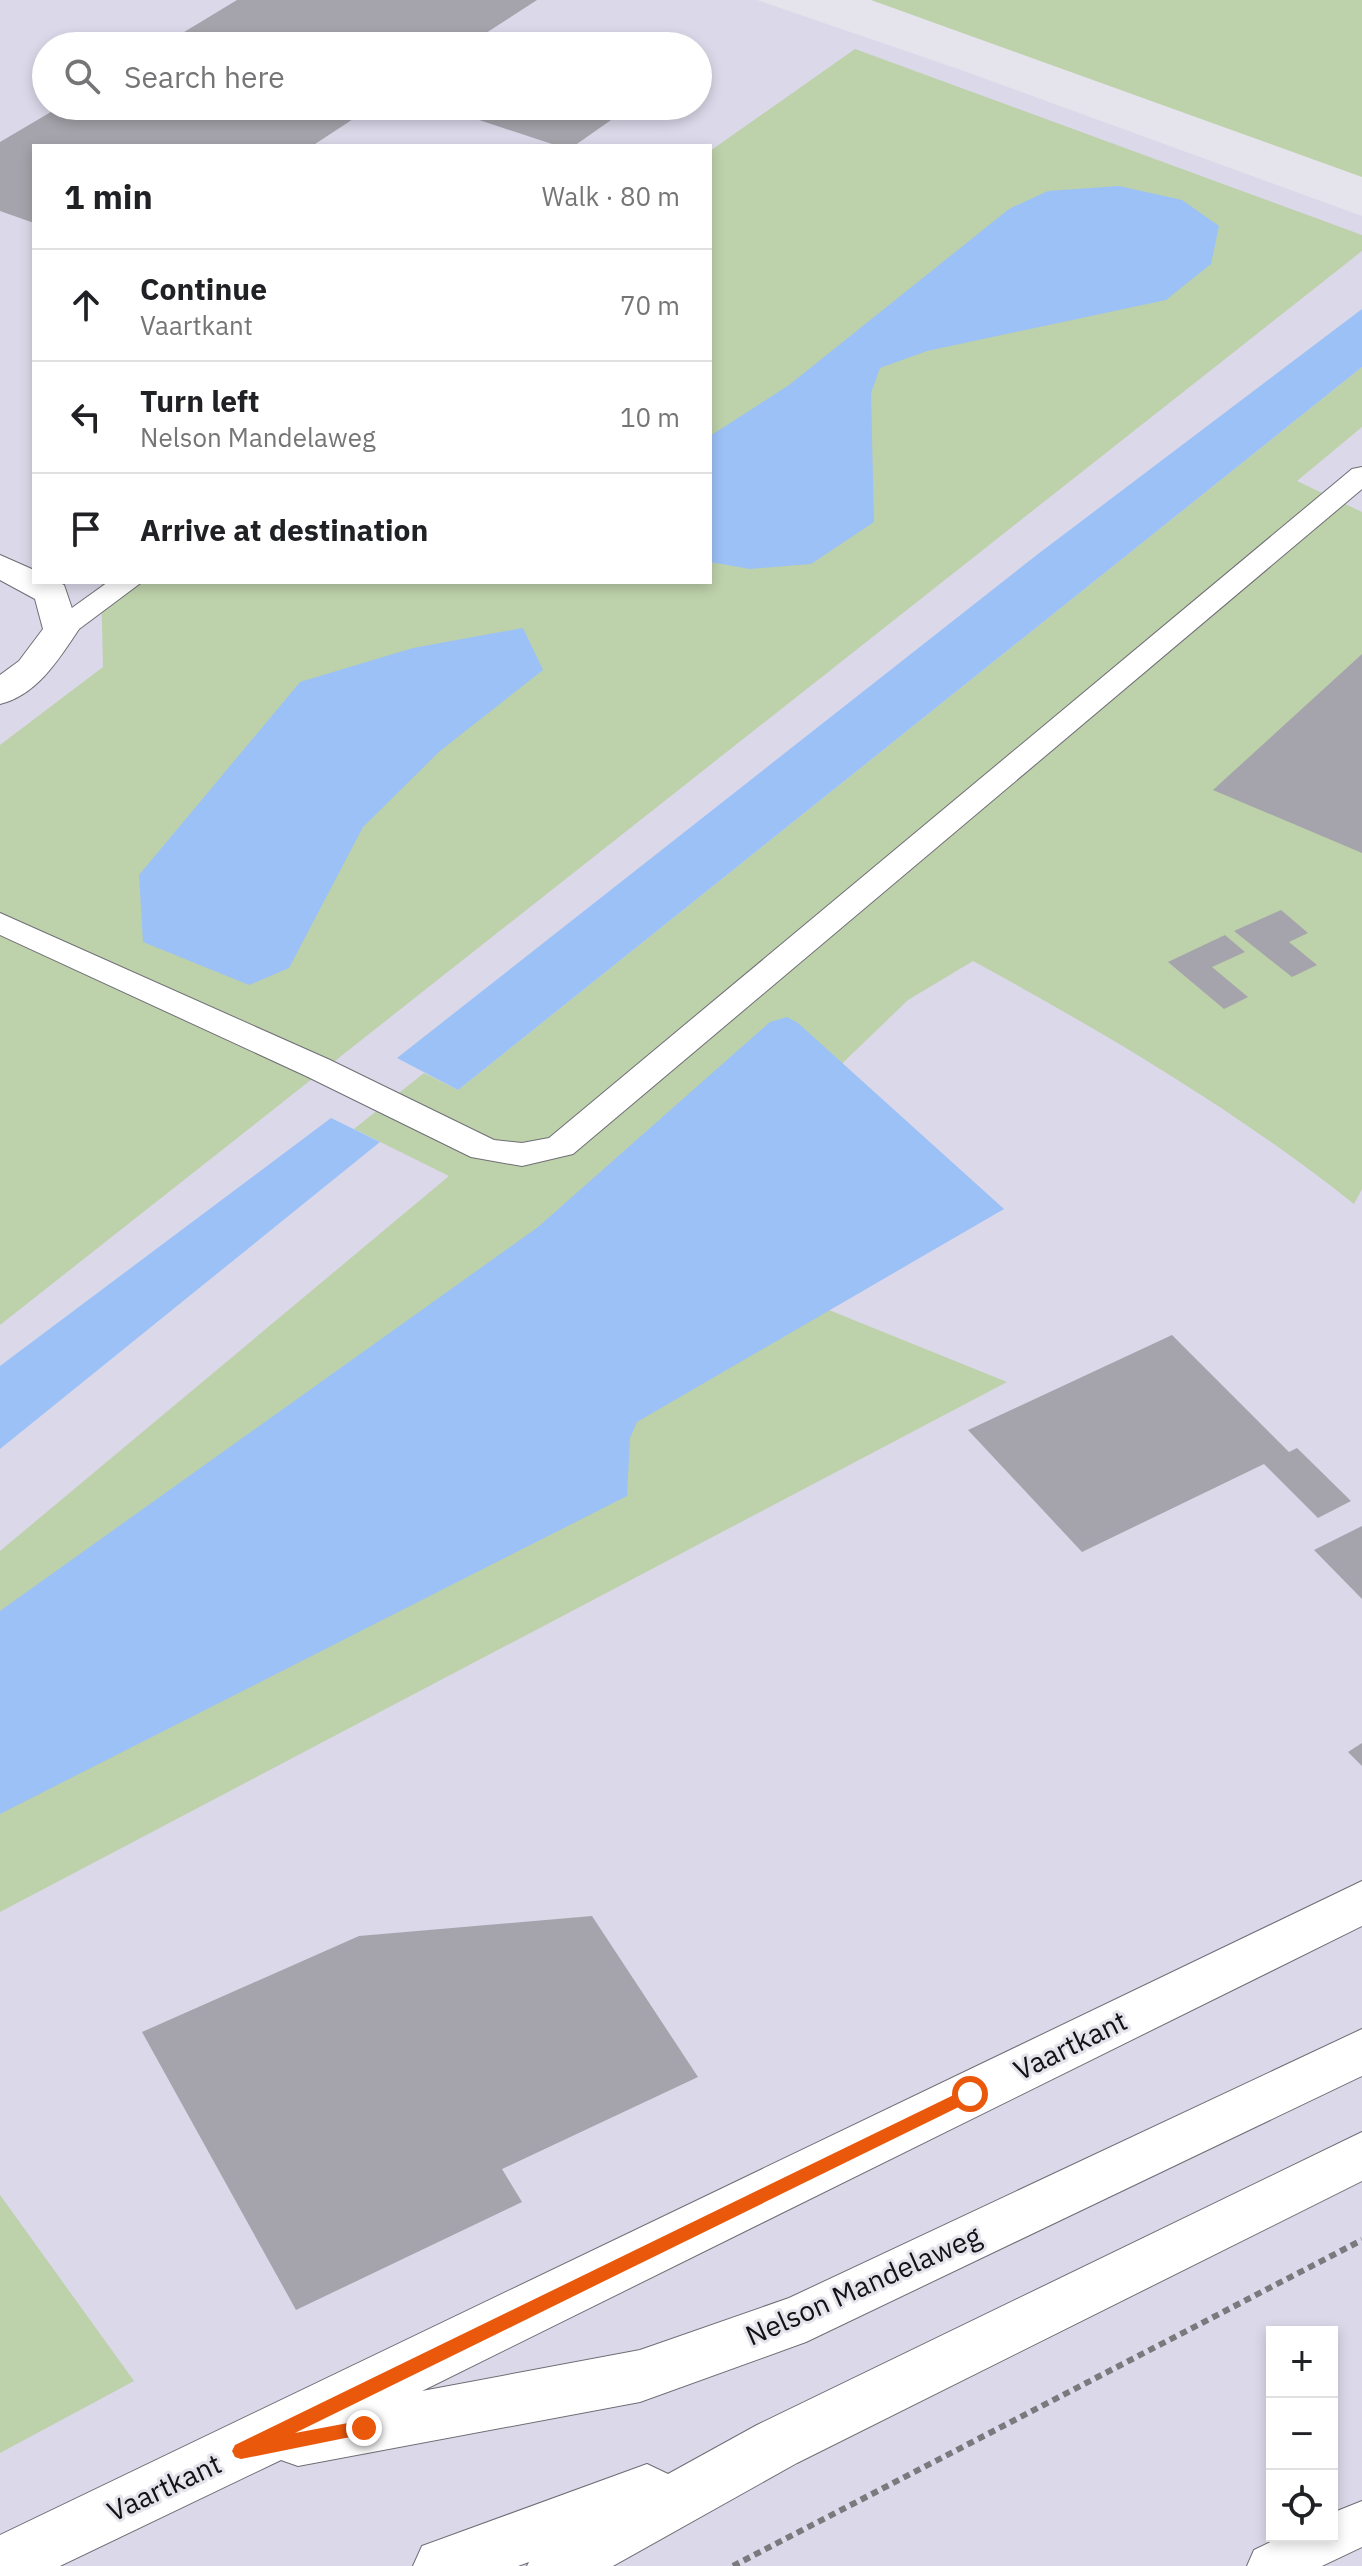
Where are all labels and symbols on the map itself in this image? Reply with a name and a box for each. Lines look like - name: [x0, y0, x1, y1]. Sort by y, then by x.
- street label: Vaartkant: [1007, 2002, 1133, 2088]
- route start: [952, 2076, 988, 2112]
- street label: Nelson Mandelaweg: [740, 2216, 987, 2354]
- route end: [346, 2410, 382, 2446]
- street label: Vaartkant: [101, 2445, 227, 2529]

